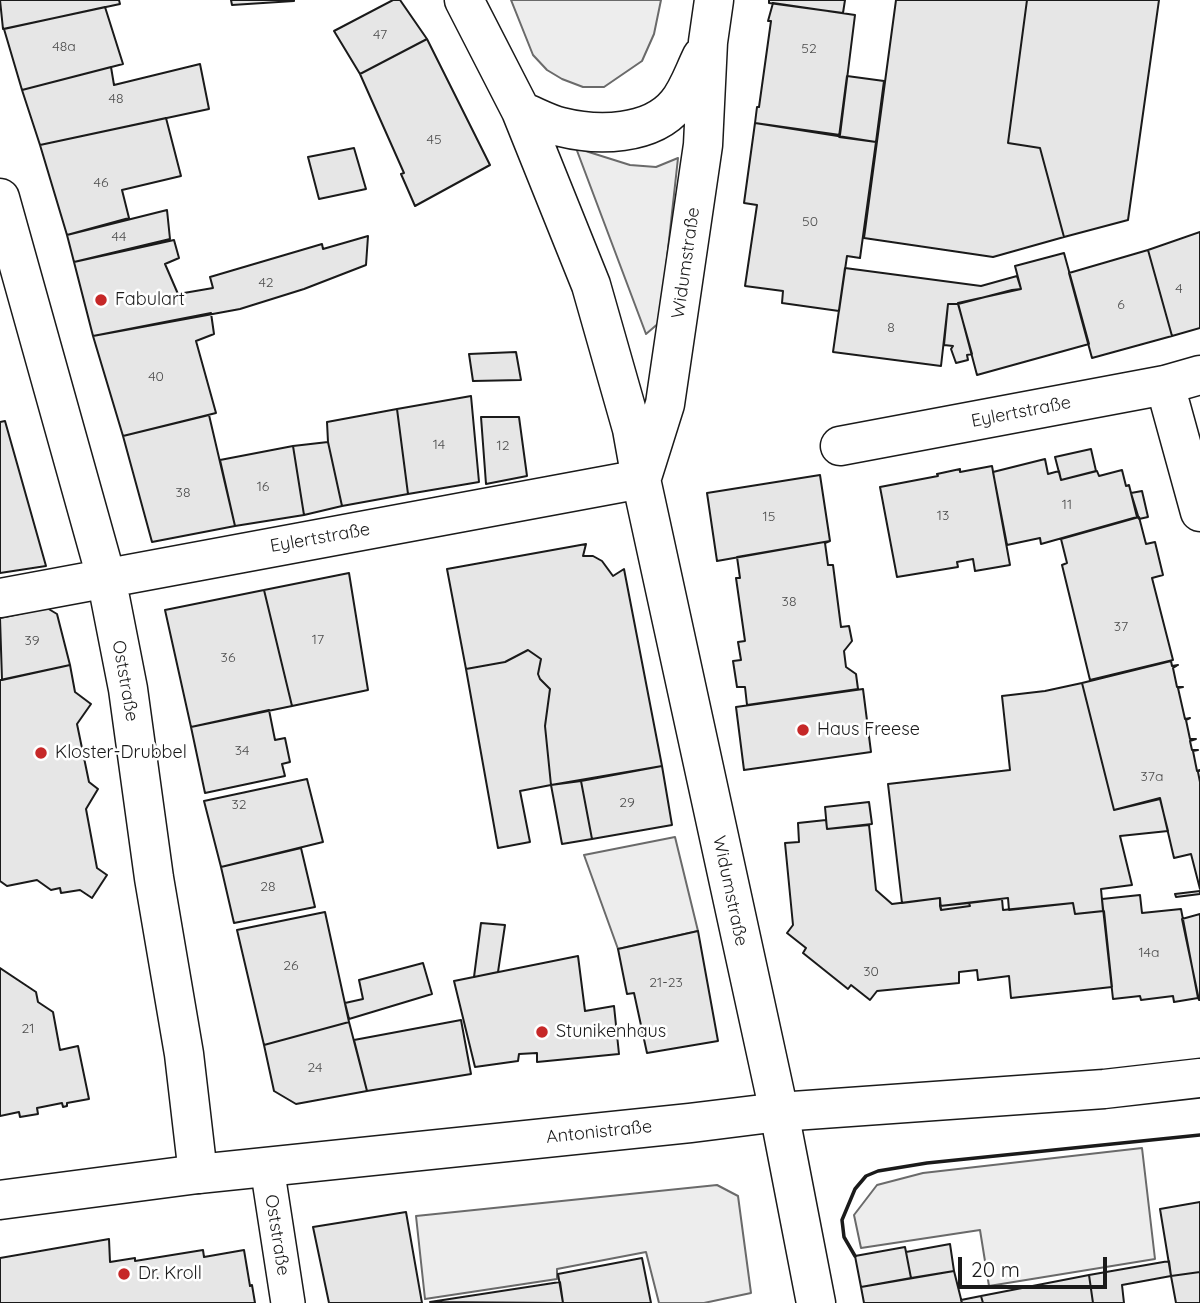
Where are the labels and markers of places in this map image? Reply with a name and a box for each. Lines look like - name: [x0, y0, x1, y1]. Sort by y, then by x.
- place label: Fabulart: [115, 289, 185, 311]
- marker: Fabulart: [93, 292, 109, 308]
- place label: Haus Freese: [817, 719, 920, 741]
- marker: Haus Freese: [795, 722, 811, 738]
- place label: Kloster-Drubbel: [55, 742, 187, 764]
- marker: Kloster-Drubbel: [33, 745, 49, 761]
- place label: Stunikenhaus: [556, 1021, 666, 1043]
- marker: Stunikenhaus: [534, 1024, 550, 1040]
- place label: Dr. Kroll: [138, 1263, 202, 1285]
- marker: Dr. Kroll: [116, 1266, 132, 1282]

